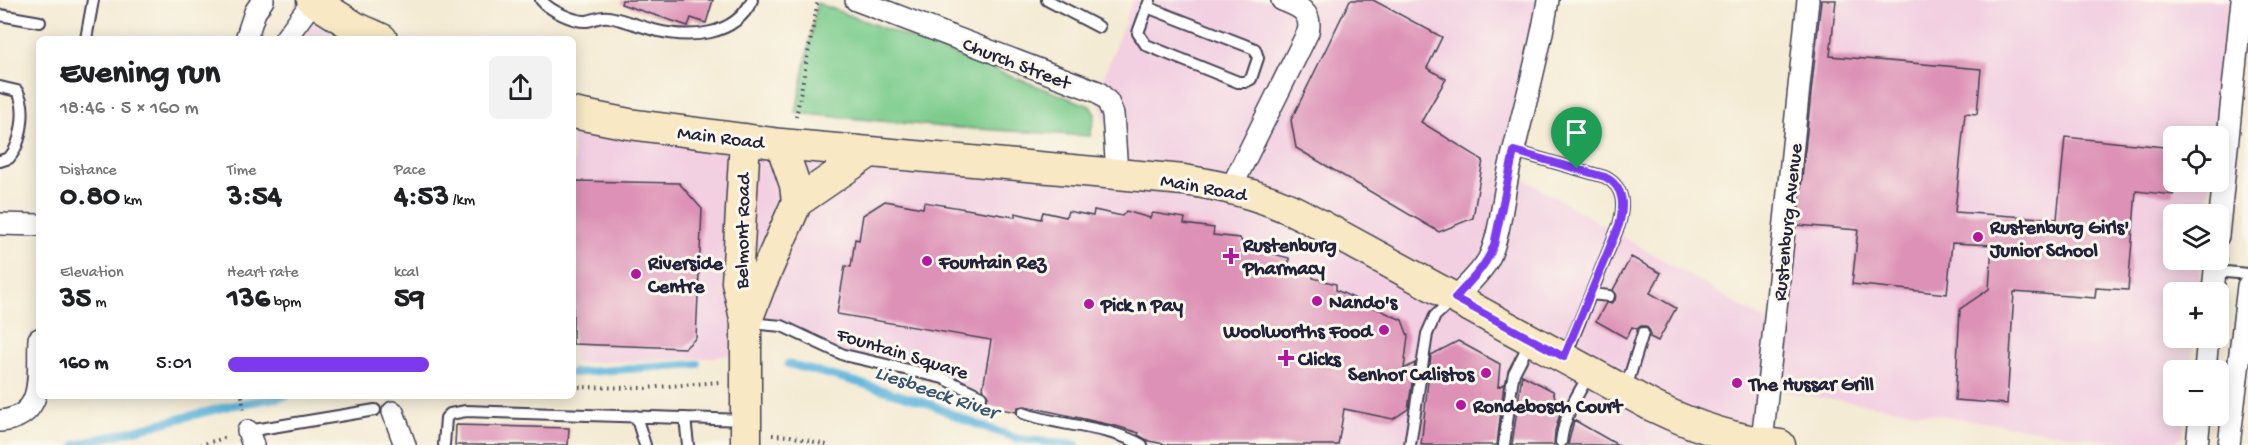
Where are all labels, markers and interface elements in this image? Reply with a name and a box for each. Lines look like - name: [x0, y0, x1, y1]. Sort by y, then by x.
- street label: Church Street: [959, 34, 1075, 97]
- text: Evening run: [60, 56, 220, 94]
- button: share: [489, 56, 552, 119]
- text: 18:46 · 5 × 160 m: [60, 98, 199, 121]
- pin: [1551, 107, 1602, 169]
- icon: arrive: [1560, 116, 1593, 149]
- street label: Main Road: [676, 123, 768, 156]
- map controls: [2163, 126, 2229, 426]
- button: locate: [2163, 126, 2229, 192]
- street label: Rustenburg Avenue: [1770, 142, 1809, 302]
- text: Distance: [60, 162, 117, 181]
- text: Time: [227, 162, 256, 181]
- text: Pace: [394, 162, 425, 181]
- street label: Belmont Road: [732, 171, 757, 290]
- street label: Main Road: [1158, 171, 1251, 209]
- text: 0.80: [60, 181, 120, 216]
- text: 3:54: [227, 181, 282, 216]
- text: 4:53: [394, 181, 449, 216]
- text: km: [120, 192, 142, 211]
- text: /km: [449, 192, 475, 211]
- button: layers: [2163, 204, 2229, 270]
- place label: Rustenburg Girls' Junior School: [1989, 218, 2129, 264]
- marker: Rustenburg Girls' Junior School: [1971, 230, 1985, 244]
- place label: Rustenburg Pharmacy: [1242, 236, 1337, 282]
- marker: Rustenburg Pharmacy: [1224, 249, 1238, 263]
- place label: Fountain Rez: [938, 253, 1047, 276]
- place label: Riverside Centre: [647, 254, 723, 300]
- marker: Fountain Rez: [920, 254, 934, 268]
- text: Elevation: [60, 264, 124, 283]
- text: Heart rate: [227, 264, 299, 283]
- text: kcal: [394, 264, 419, 283]
- marker: Riverside Centre: [629, 267, 643, 281]
- button: +: [2163, 282, 2229, 348]
- text: 35: [60, 283, 91, 318]
- text: 136: [227, 283, 270, 318]
- text: 59: [394, 283, 425, 318]
- place label: Nando's: [1329, 293, 1399, 316]
- text: m: [91, 294, 107, 313]
- text: bpm: [270, 294, 301, 313]
- marker: Nando's: [1310, 294, 1324, 308]
- place label: Pick n Pay: [1100, 296, 1183, 319]
- marker: Pick n Pay: [1082, 297, 1096, 311]
- place label: Woolworths Food: [1222, 322, 1374, 345]
- marker: Woolworths Food: [1377, 323, 1391, 337]
- street label: Fountain Square: [832, 324, 971, 386]
- place label: Clicks: [1297, 350, 1342, 373]
- marker: Clicks: [1279, 351, 1293, 365]
- text: 160 m: [60, 353, 109, 376]
- text: 5:01: [156, 353, 192, 376]
- button: −: [2163, 360, 2229, 426]
- water label: Liesbeeck River: [871, 362, 1005, 428]
- place label: Senhor Calistos: [1348, 365, 1476, 388]
- marker: Senhor Calistos: [1479, 366, 1493, 380]
- place label: The Hussar Grill: [1747, 375, 1874, 398]
- marker: The Hussar Grill: [1730, 376, 1744, 390]
- place label: Rondebosch Court: [1472, 397, 1624, 420]
- marker: Rondebosch Court: [1454, 398, 1468, 412]

